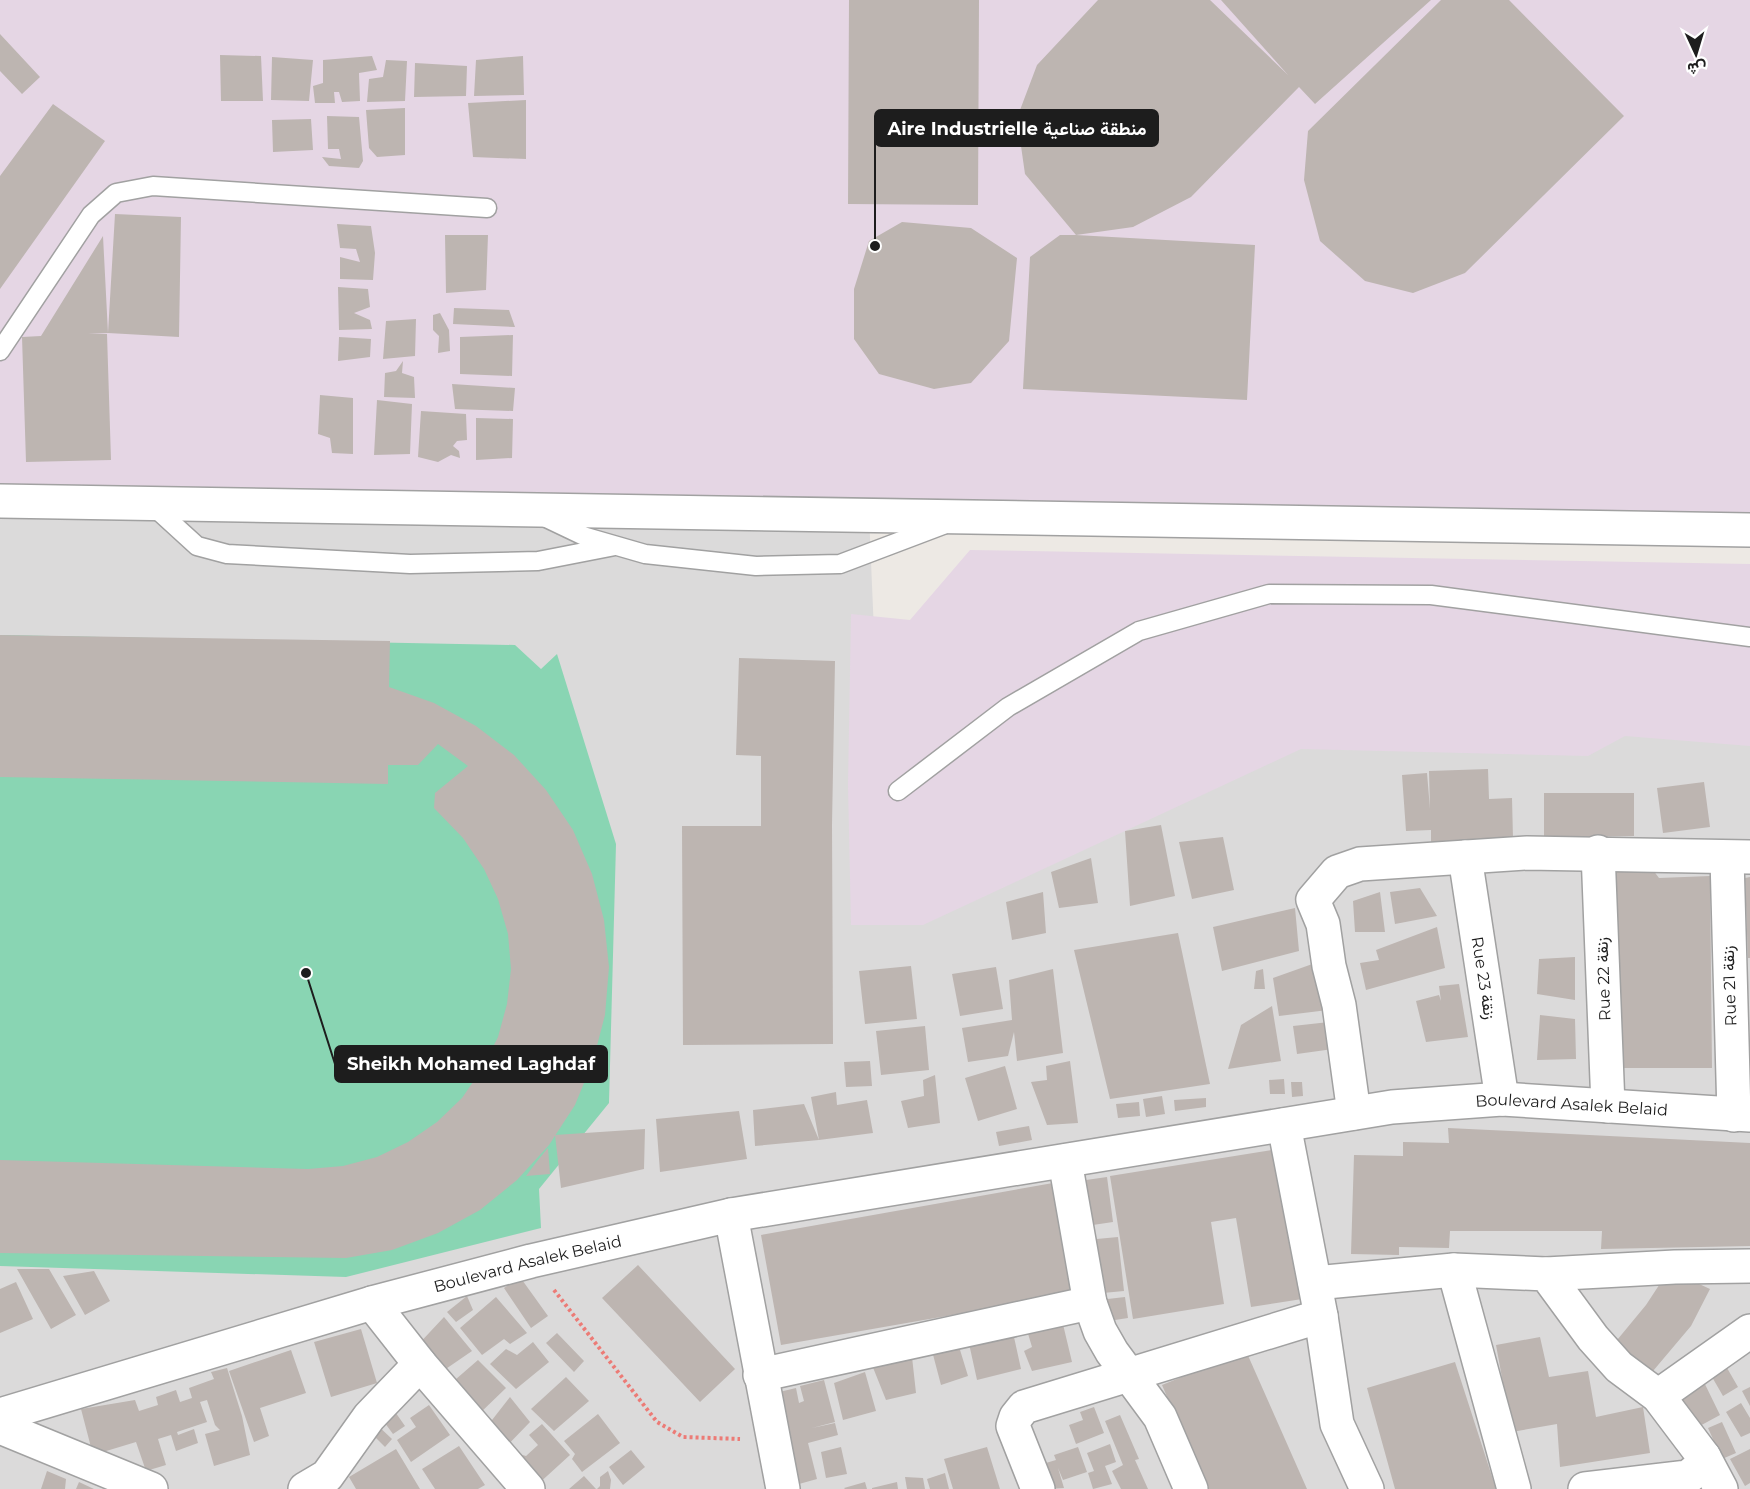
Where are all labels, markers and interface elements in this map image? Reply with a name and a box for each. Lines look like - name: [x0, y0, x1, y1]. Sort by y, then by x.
- north arrow: [1666, 24, 1726, 84]
- text: ش: [1687, 58, 1707, 79]
- callout: Aire Industrielle منطقة صناعية: [875, 110, 1158, 146]
- text: Aire Industrielle منطقة صناعية: [886, 118, 1147, 140]
- street label: Rue 23 زنقة: [1467, 935, 1499, 1021]
- street label: Rue 22 زنقة: [1593, 937, 1615, 1021]
- street label: Rue 21 زنقة: [1719, 945, 1741, 1027]
- callout: Sheikh Mohamed Laghdaf: [335, 1046, 607, 1082]
- text: Sheikh Mohamed Laghdaf: [347, 1053, 596, 1075]
- street label: Boulevard Asalek Belaid: [1475, 1090, 1668, 1120]
- street label: Boulevard Asalek Belaid: [432, 1231, 623, 1296]

